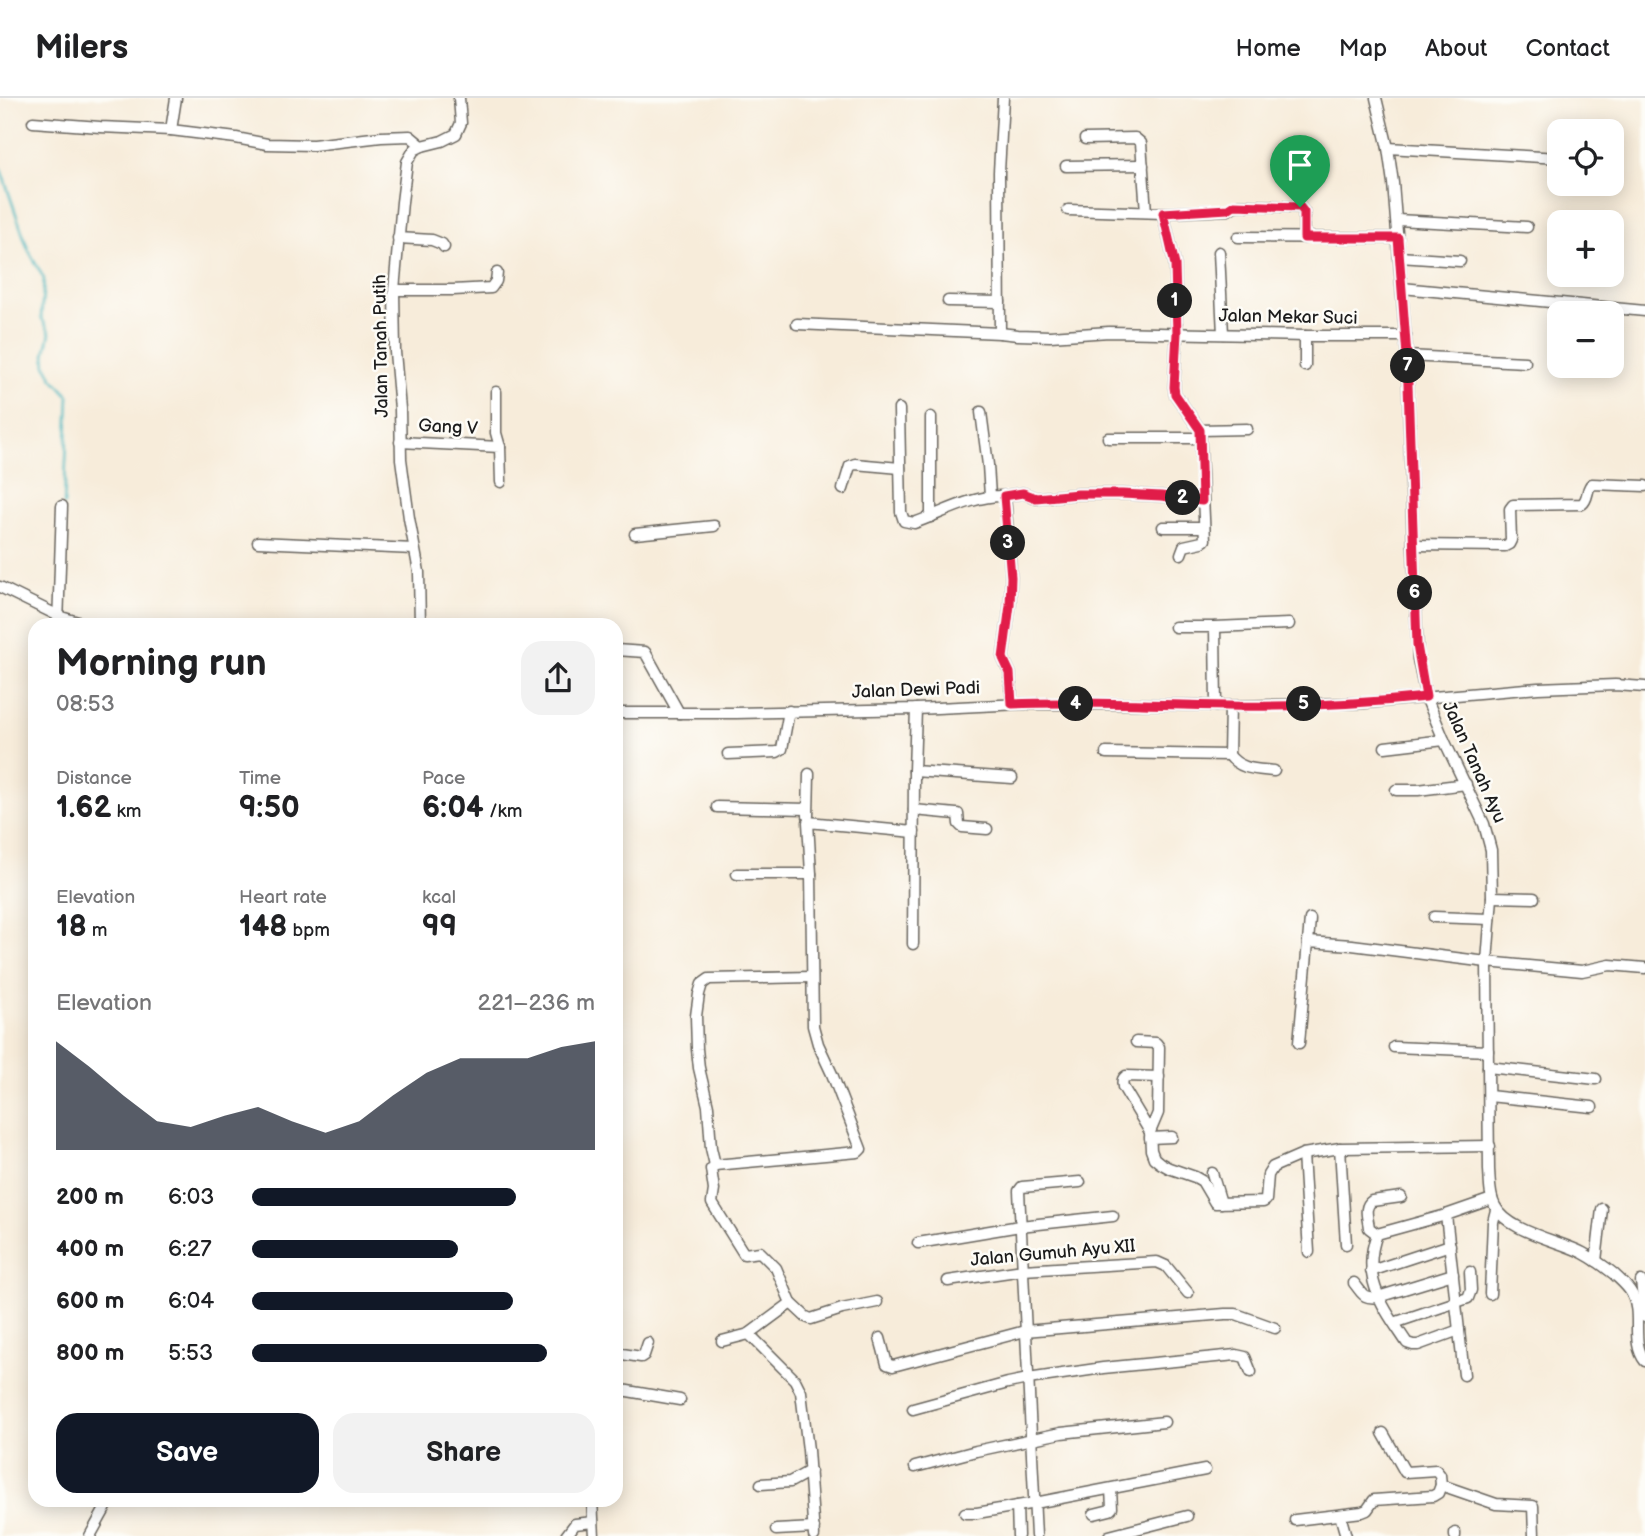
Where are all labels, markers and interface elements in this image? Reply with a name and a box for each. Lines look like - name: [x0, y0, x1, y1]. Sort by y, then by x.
- text: Milers: [35, 28, 128, 68]
- text: Home: [1236, 34, 1301, 63]
- text: Map: [1339, 34, 1387, 63]
- text: About: [1425, 34, 1487, 63]
- text: Contact: [1525, 34, 1610, 63]
- map controls: [1547, 119, 1624, 378]
- button: locate: [1547, 119, 1624, 196]
- pin: [1270, 135, 1330, 207]
- icon: arrive: [1281, 146, 1319, 184]
- button: +: [1547, 210, 1624, 287]
- street label: Jalan Tanah Putih: [369, 274, 393, 418]
- pin: 1: [1158, 284, 1192, 318]
- text: 1: [1171, 289, 1179, 312]
- button: −: [1547, 301, 1624, 378]
- street label: Jalan Mekar Suci: [1218, 305, 1358, 329]
- pin: 7: [1390, 348, 1426, 384]
- text: 7: [1402, 354, 1413, 377]
- street label: Gang V: [418, 415, 478, 439]
- pin: 2: [1166, 480, 1200, 516]
- text: 2: [1177, 486, 1188, 509]
- pin: 3: [990, 526, 1026, 560]
- text: 3: [1002, 531, 1013, 554]
- pin: 6: [1398, 575, 1432, 610]
- text: 6: [1409, 581, 1420, 604]
- text: Morning run: [56, 641, 267, 686]
- button: share: [521, 641, 595, 715]
- street label: Jalan Dewi Padi: [852, 677, 980, 703]
- pin: 4: [1058, 686, 1094, 722]
- pin: 5: [1286, 686, 1322, 722]
- text: 08:53: [56, 690, 115, 718]
- text: 4: [1070, 692, 1081, 715]
- text: 5: [1298, 692, 1309, 715]
- street label: Jalan Tanah Ayu: [1438, 698, 1510, 826]
- text: Distance: [56, 767, 132, 790]
- text: Time: [239, 767, 281, 790]
- text: Pace: [422, 767, 465, 790]
- text: 1.62: [56, 790, 111, 826]
- text: 9:50: [239, 790, 300, 826]
- text: 6:04: [422, 790, 484, 826]
- text: km: [111, 800, 142, 823]
- text: /km: [484, 800, 523, 823]
- text: Elevation: [56, 886, 135, 909]
- text: Heart rate: [239, 886, 327, 909]
- text: kcal: [422, 886, 456, 909]
- text: 18: [56, 909, 87, 945]
- text: 148: [239, 909, 287, 945]
- text: 99: [422, 909, 457, 945]
- text: m: [87, 919, 108, 942]
- text: bpm: [287, 919, 330, 942]
- text: Elevation: [56, 989, 152, 1017]
- text: 221–236 m: [478, 989, 595, 1017]
- text: 200 m: [56, 1183, 124, 1211]
- text: 6:03: [168, 1183, 214, 1211]
- text: 400 m: [56, 1235, 124, 1263]
- text: 6:27: [168, 1235, 212, 1263]
- street label: Jalan Gumuh Ayu XII: [970, 1235, 1136, 1271]
- text: 600 m: [56, 1287, 124, 1315]
- text: 6:04: [168, 1287, 214, 1315]
- text: 800 m: [56, 1339, 124, 1367]
- text: 5:53: [168, 1339, 213, 1367]
- button: Save: [56, 1413, 319, 1493]
- button: Share: [333, 1413, 595, 1493]

